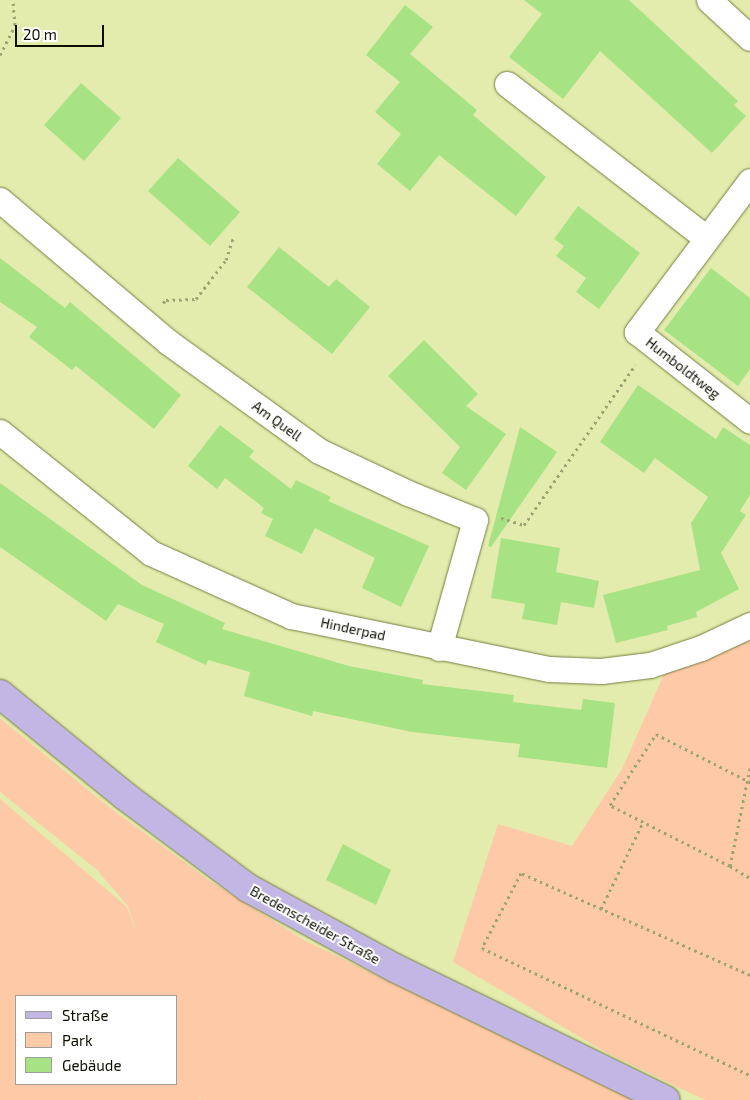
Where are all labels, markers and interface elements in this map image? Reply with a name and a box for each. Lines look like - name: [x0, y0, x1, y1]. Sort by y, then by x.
- scale bar: [18, 15, 106, 47]
- text: 20 m: [23, 25, 57, 43]
- street label: Humboldtweg: [642, 334, 724, 402]
- street label: Am Quell: [249, 397, 305, 445]
- street label: Hinderpad: [319, 614, 387, 644]
- street label: Bredenscheider Straße: [247, 882, 383, 968]
- legend: [15, 995, 178, 1085]
- text: Straße: [62, 1006, 108, 1024]
- text: Park: [62, 1031, 93, 1049]
- text: Gebäude: [62, 1056, 121, 1074]

